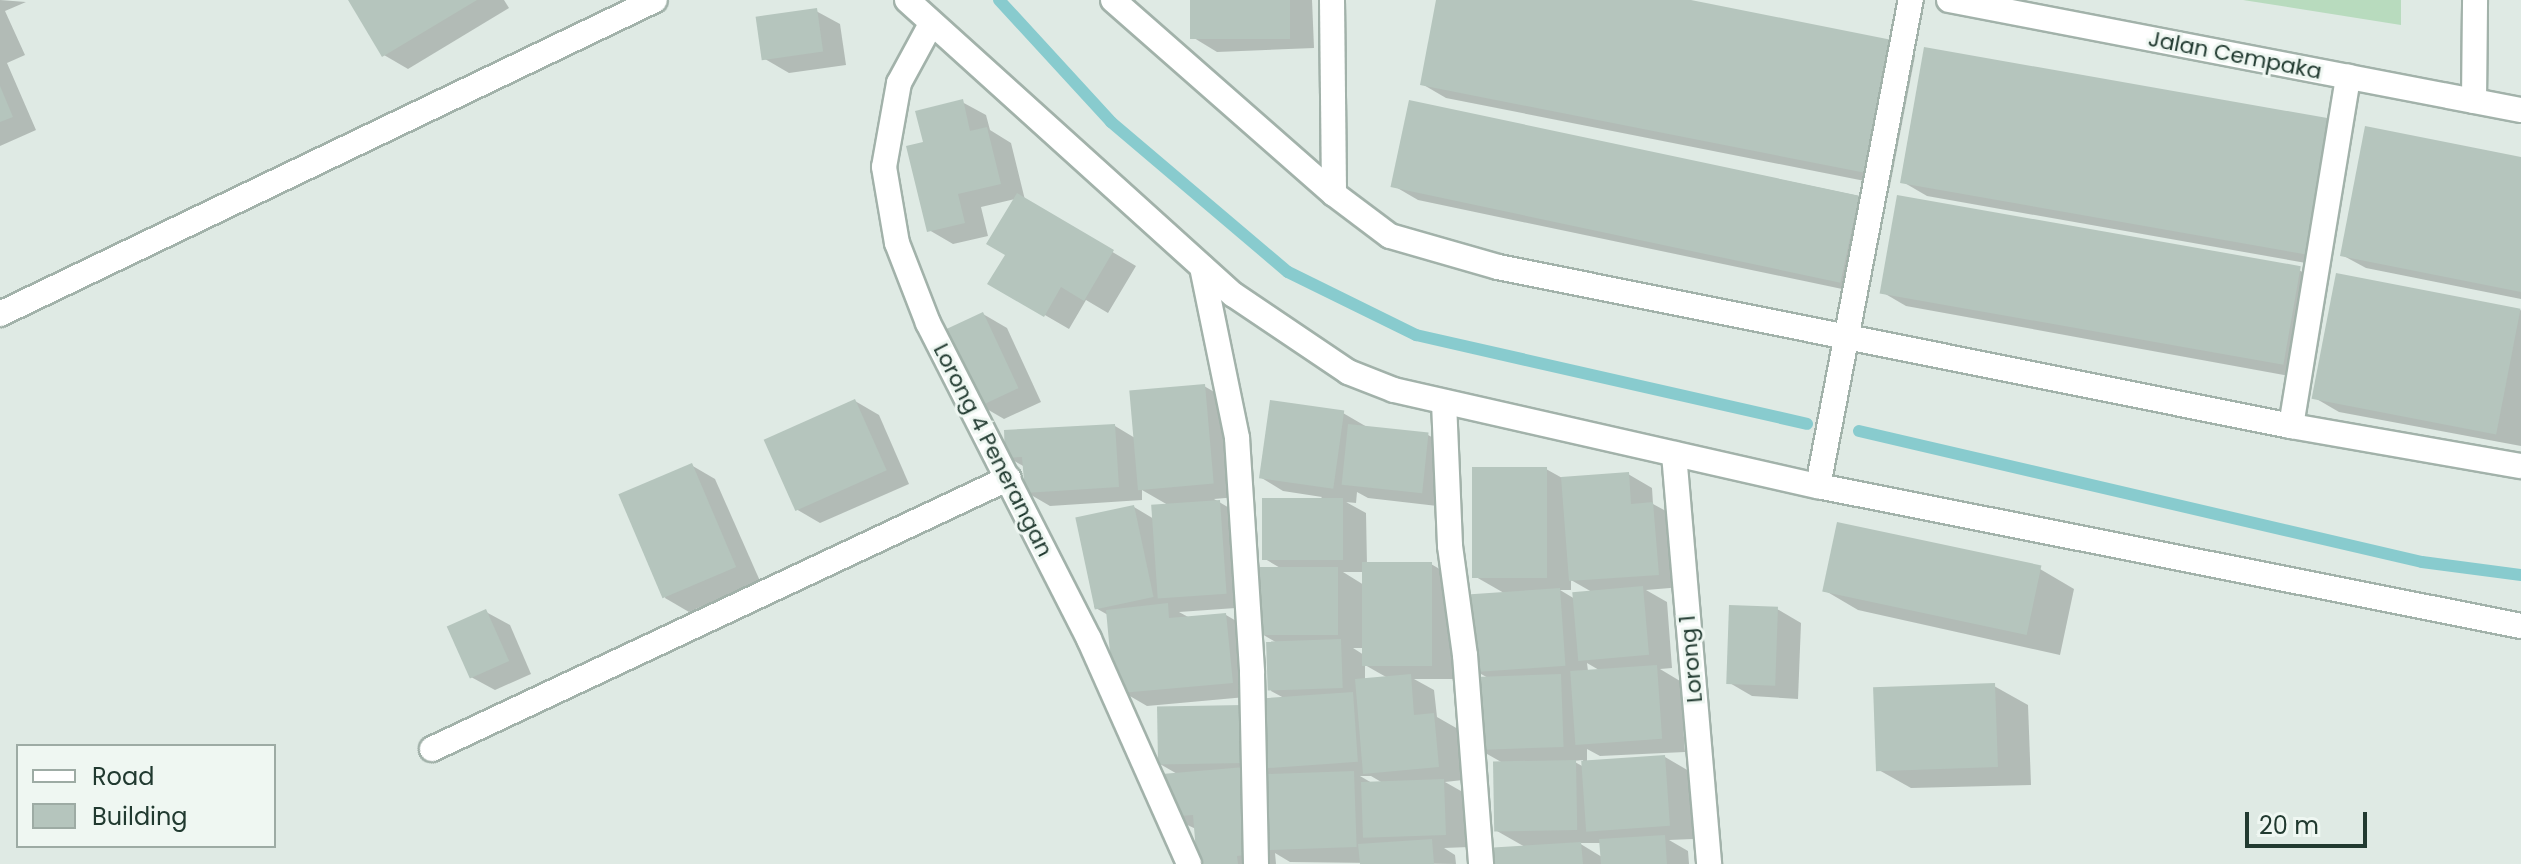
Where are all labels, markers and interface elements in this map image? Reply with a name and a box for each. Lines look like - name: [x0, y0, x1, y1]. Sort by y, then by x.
- street label: Jalan Cempaka: [2146, 25, 2324, 85]
- street label: Lorong 4 Penerangan: [928, 339, 1058, 561]
- street label: Lorong 1: [1674, 614, 1708, 704]
- legend: [16, 744, 276, 848]
- text: Road: [92, 760, 154, 793]
- scale bar: [2249, 796, 2371, 846]
- text: Building: [92, 800, 188, 833]
- text: 20 m: [2259, 809, 2319, 842]

